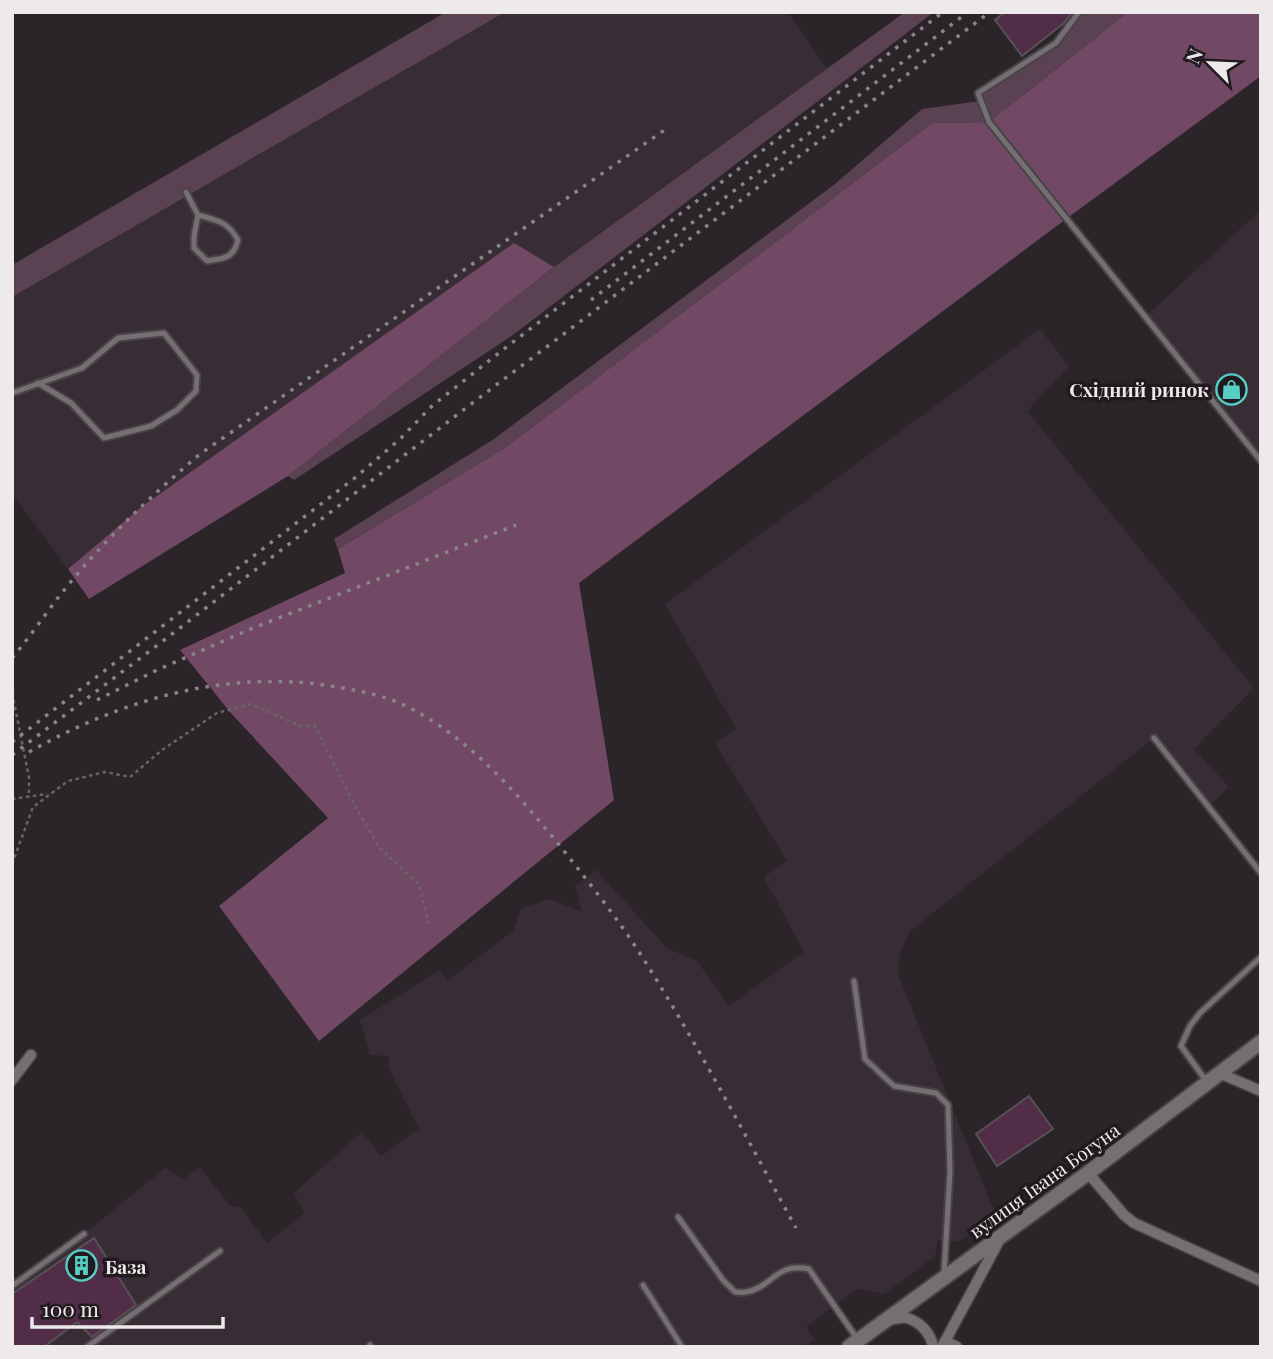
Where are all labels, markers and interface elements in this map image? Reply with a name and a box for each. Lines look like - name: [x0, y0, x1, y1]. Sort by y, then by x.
- north arrow: [1175, 28, 1245, 98]
- text: N: [1179, 44, 1208, 67]
- shop icon: Східний ринок: [1215, 372, 1249, 406]
- place label: Східний ринок: [1069, 376, 1209, 402]
- street label: вулиця Івана Богуна: [963, 1116, 1125, 1243]
- building icon: База: [65, 1249, 99, 1283]
- place label: База: [105, 1253, 146, 1279]
- scale bar: [32, 1286, 222, 1330]
- text: 100 m: [42, 1294, 99, 1322]

